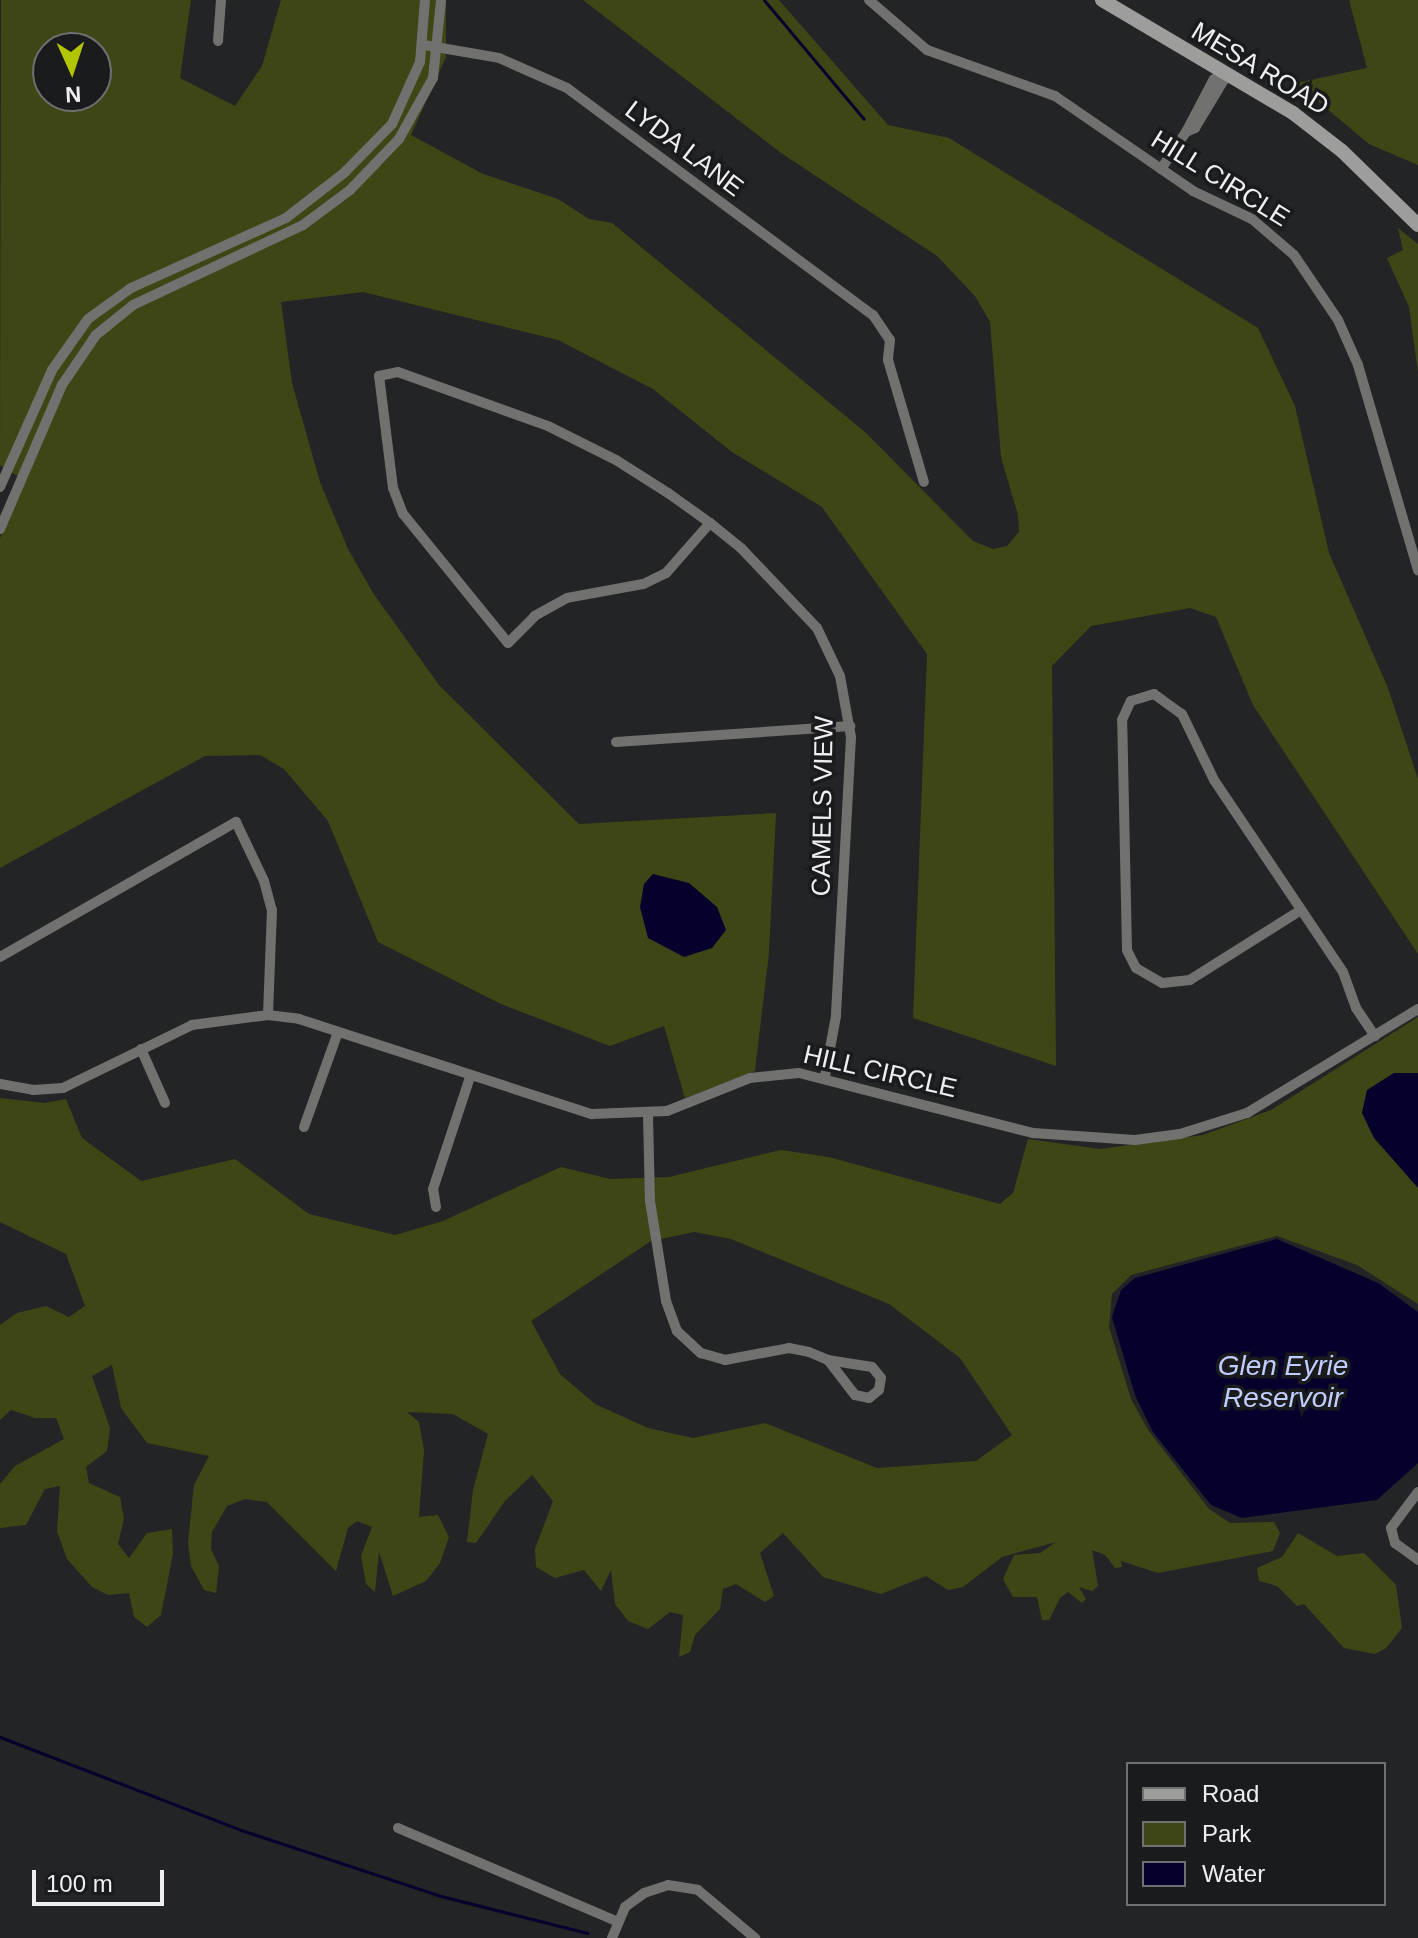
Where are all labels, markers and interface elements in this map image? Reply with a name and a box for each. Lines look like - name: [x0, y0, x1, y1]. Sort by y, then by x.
- street label: MESA ROAD: [1185, 15, 1335, 123]
- north arrow: [32, 32, 112, 112]
- text: N: [65, 82, 82, 107]
- street label: LYDA LANE: [618, 94, 750, 204]
- street label: HILL CIRCLE: [1145, 124, 1295, 234]
- street label: CAMELS VIEW: [806, 715, 840, 897]
- street label: HILL CIRCLE: [800, 1039, 960, 1105]
- water label: Glen Eyrie Reservoir: [1218, 1349, 1348, 1415]
- legend: [1126, 1762, 1386, 1906]
- text: Road: [1202, 1780, 1259, 1807]
- text: Park: [1202, 1820, 1251, 1847]
- scale bar: [36, 1854, 168, 1904]
- text: Water: [1202, 1860, 1265, 1887]
- text: 100 m: [46, 1870, 113, 1897]

